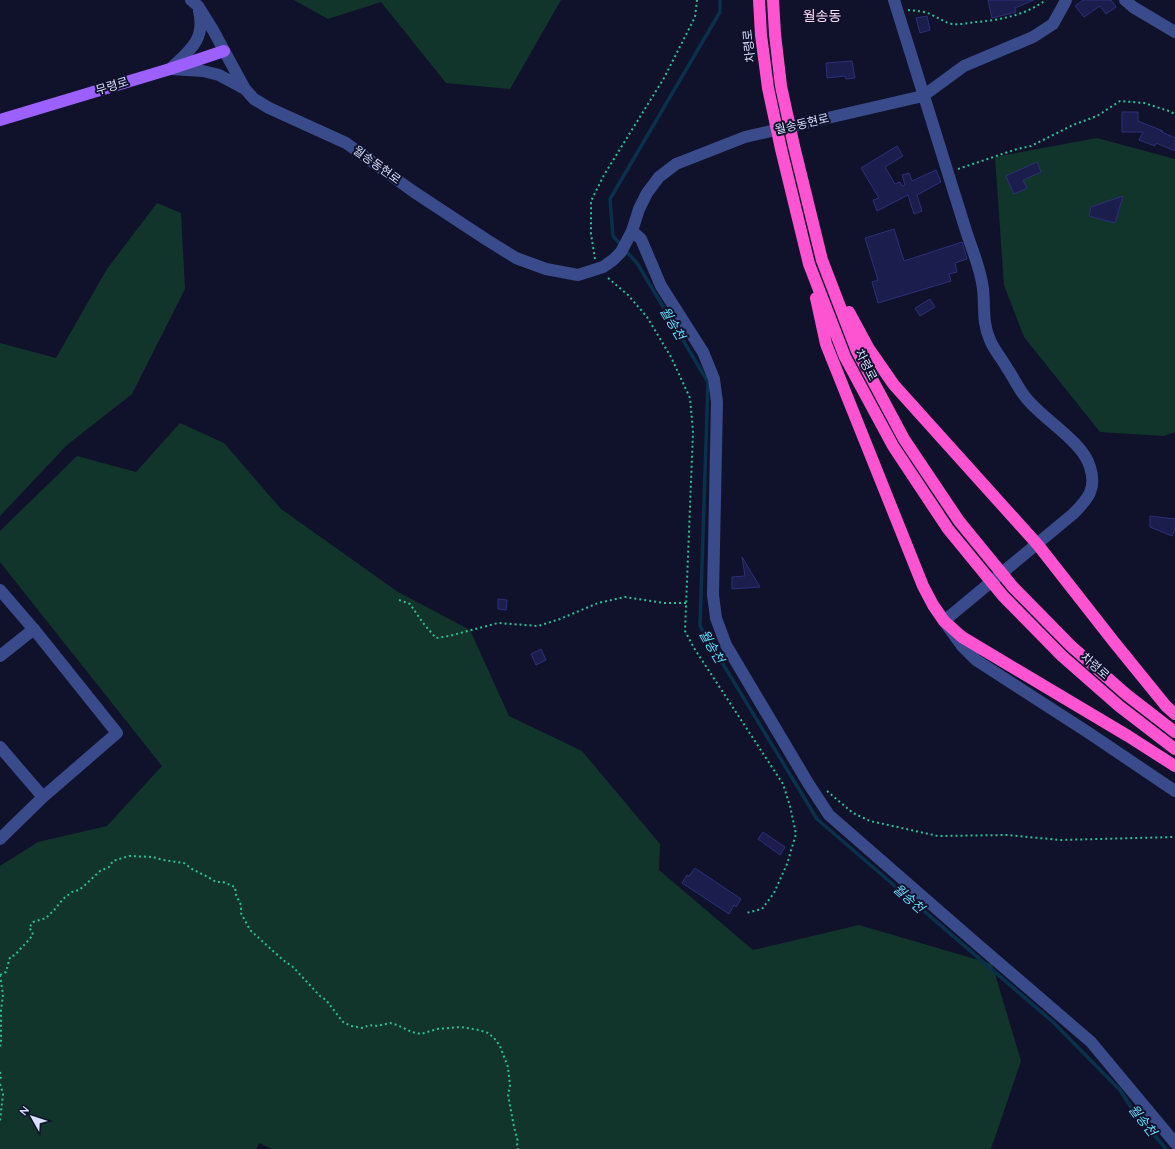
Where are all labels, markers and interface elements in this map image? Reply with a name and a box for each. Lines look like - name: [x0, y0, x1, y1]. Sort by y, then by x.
- district label: 월송동: [803, 7, 841, 25]
- street label: 차령로: [739, 29, 758, 63]
- street label: 무령로: [94, 74, 130, 98]
- street label: 월송동현로: [773, 110, 830, 137]
- street label: 월송동현로: [351, 142, 404, 187]
- water label: 월송천: [657, 303, 690, 343]
- street label: 차령로: [852, 347, 881, 383]
- water label: 월송천: [696, 626, 728, 666]
- street label: 차령로: [1078, 649, 1113, 682]
- water label: 월송천: [890, 880, 929, 916]
- north arrow: [12, 1097, 52, 1137]
- water label: 월송천: [1126, 1101, 1161, 1140]
- text: N: [16, 1103, 32, 1118]

